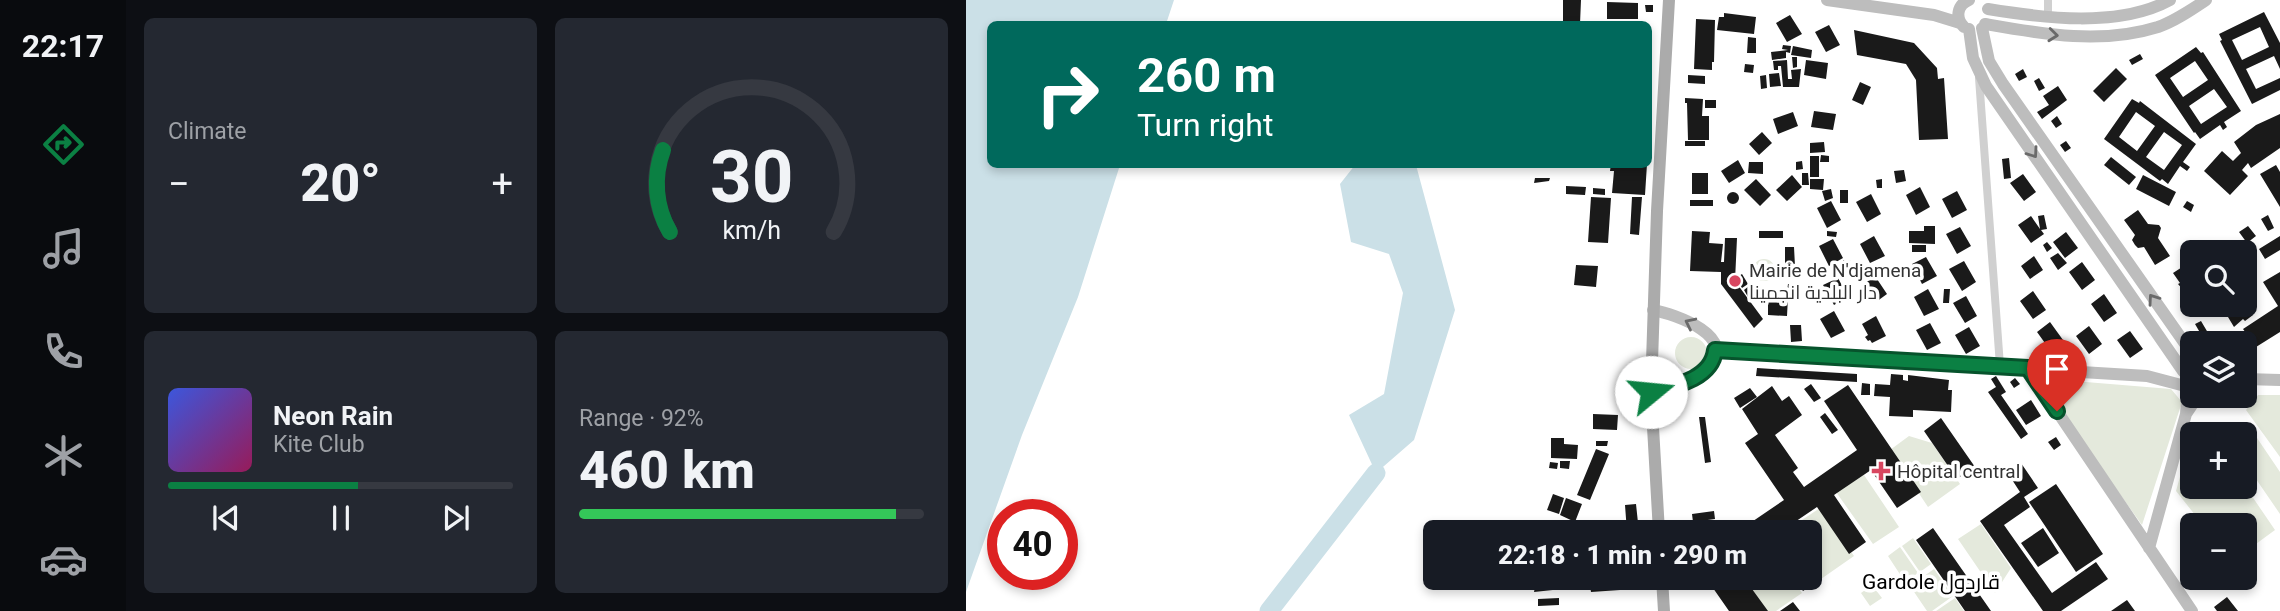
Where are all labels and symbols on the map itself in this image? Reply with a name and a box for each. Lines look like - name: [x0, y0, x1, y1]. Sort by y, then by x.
- one-way arrow: [2047, 27, 2058, 42]
- one-way arrow: [2025, 145, 2037, 158]
- place label: Mairie de N'djamena دار البلدية انجمينا: [1749, 259, 1921, 304]
- marker: Mairie de N'djamena دار البلدية انجمينا: [1727, 273, 1743, 289]
- one-way arrow: [2149, 294, 2161, 307]
- one-way arrow: [1685, 317, 1697, 331]
- pin: [2027, 339, 2087, 411]
- position arrow: [1614, 355, 1688, 429]
- place label: Hôpital central: [1897, 460, 2020, 483]
- marker: Hôpital central: [1871, 461, 1891, 481]
- speed limit sign: 40: [987, 499, 1078, 590]
- district label: Gardole قاردول: [1862, 570, 2000, 595]

